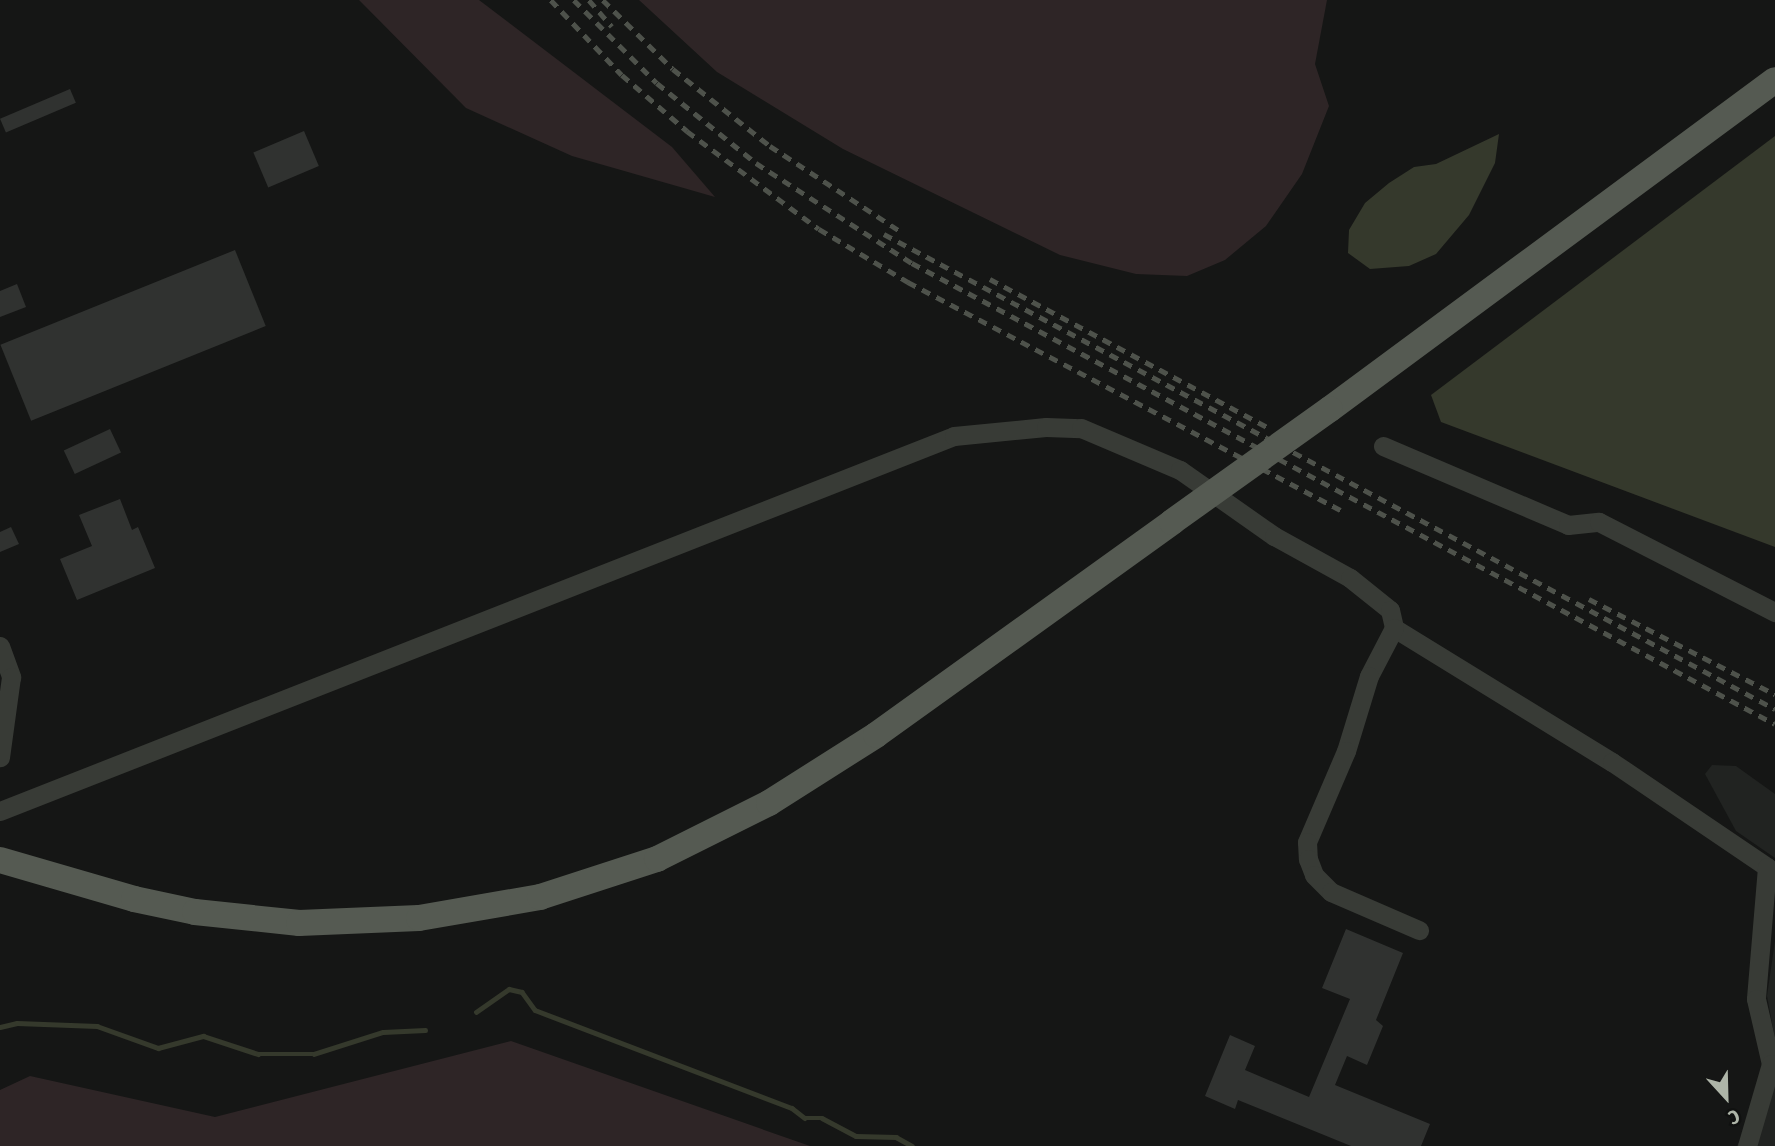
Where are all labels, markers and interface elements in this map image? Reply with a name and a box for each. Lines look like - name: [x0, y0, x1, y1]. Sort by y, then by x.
- north arrow: [1691, 1062, 1761, 1132]
- text: С: [1725, 1104, 1743, 1129]

